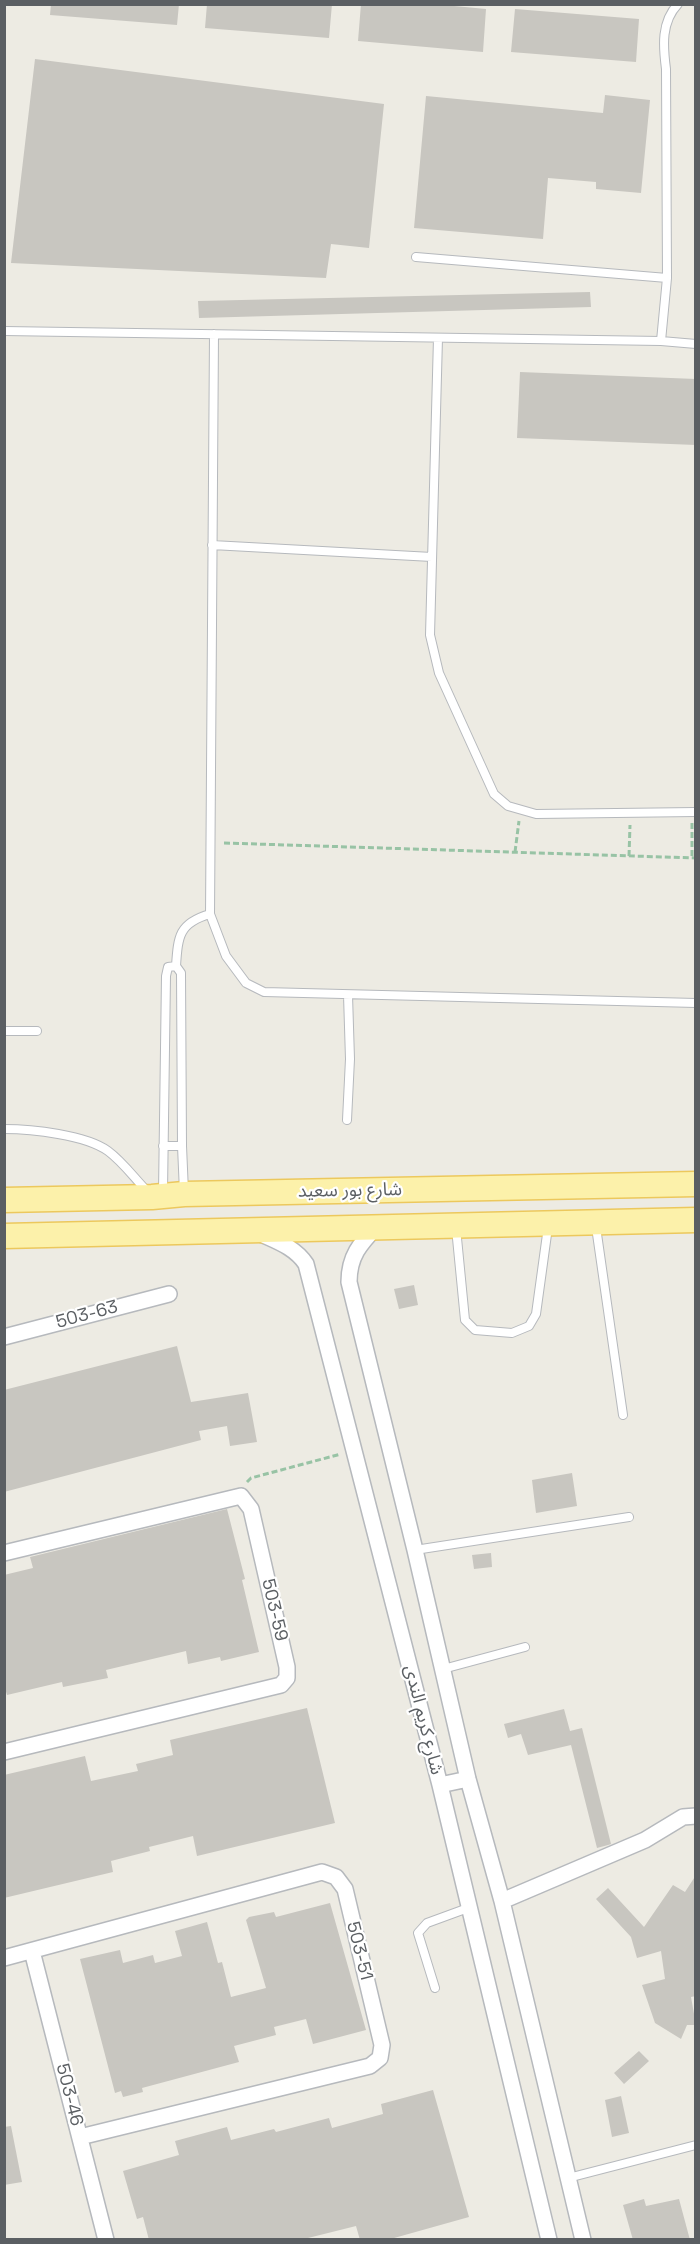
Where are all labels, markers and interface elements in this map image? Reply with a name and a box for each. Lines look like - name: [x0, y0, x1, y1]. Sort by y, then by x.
- street label: شارع بور سعيد: [298, 1179, 402, 1203]
- street label: 503-63: [54, 1296, 120, 1334]
- street label: 503-59: [256, 1577, 292, 1643]
- street label: شارع كريم الندى: [399, 1663, 447, 1777]
- street label: 503-51: [341, 1920, 377, 1982]
- street label: 503-46: [51, 2062, 87, 2128]

